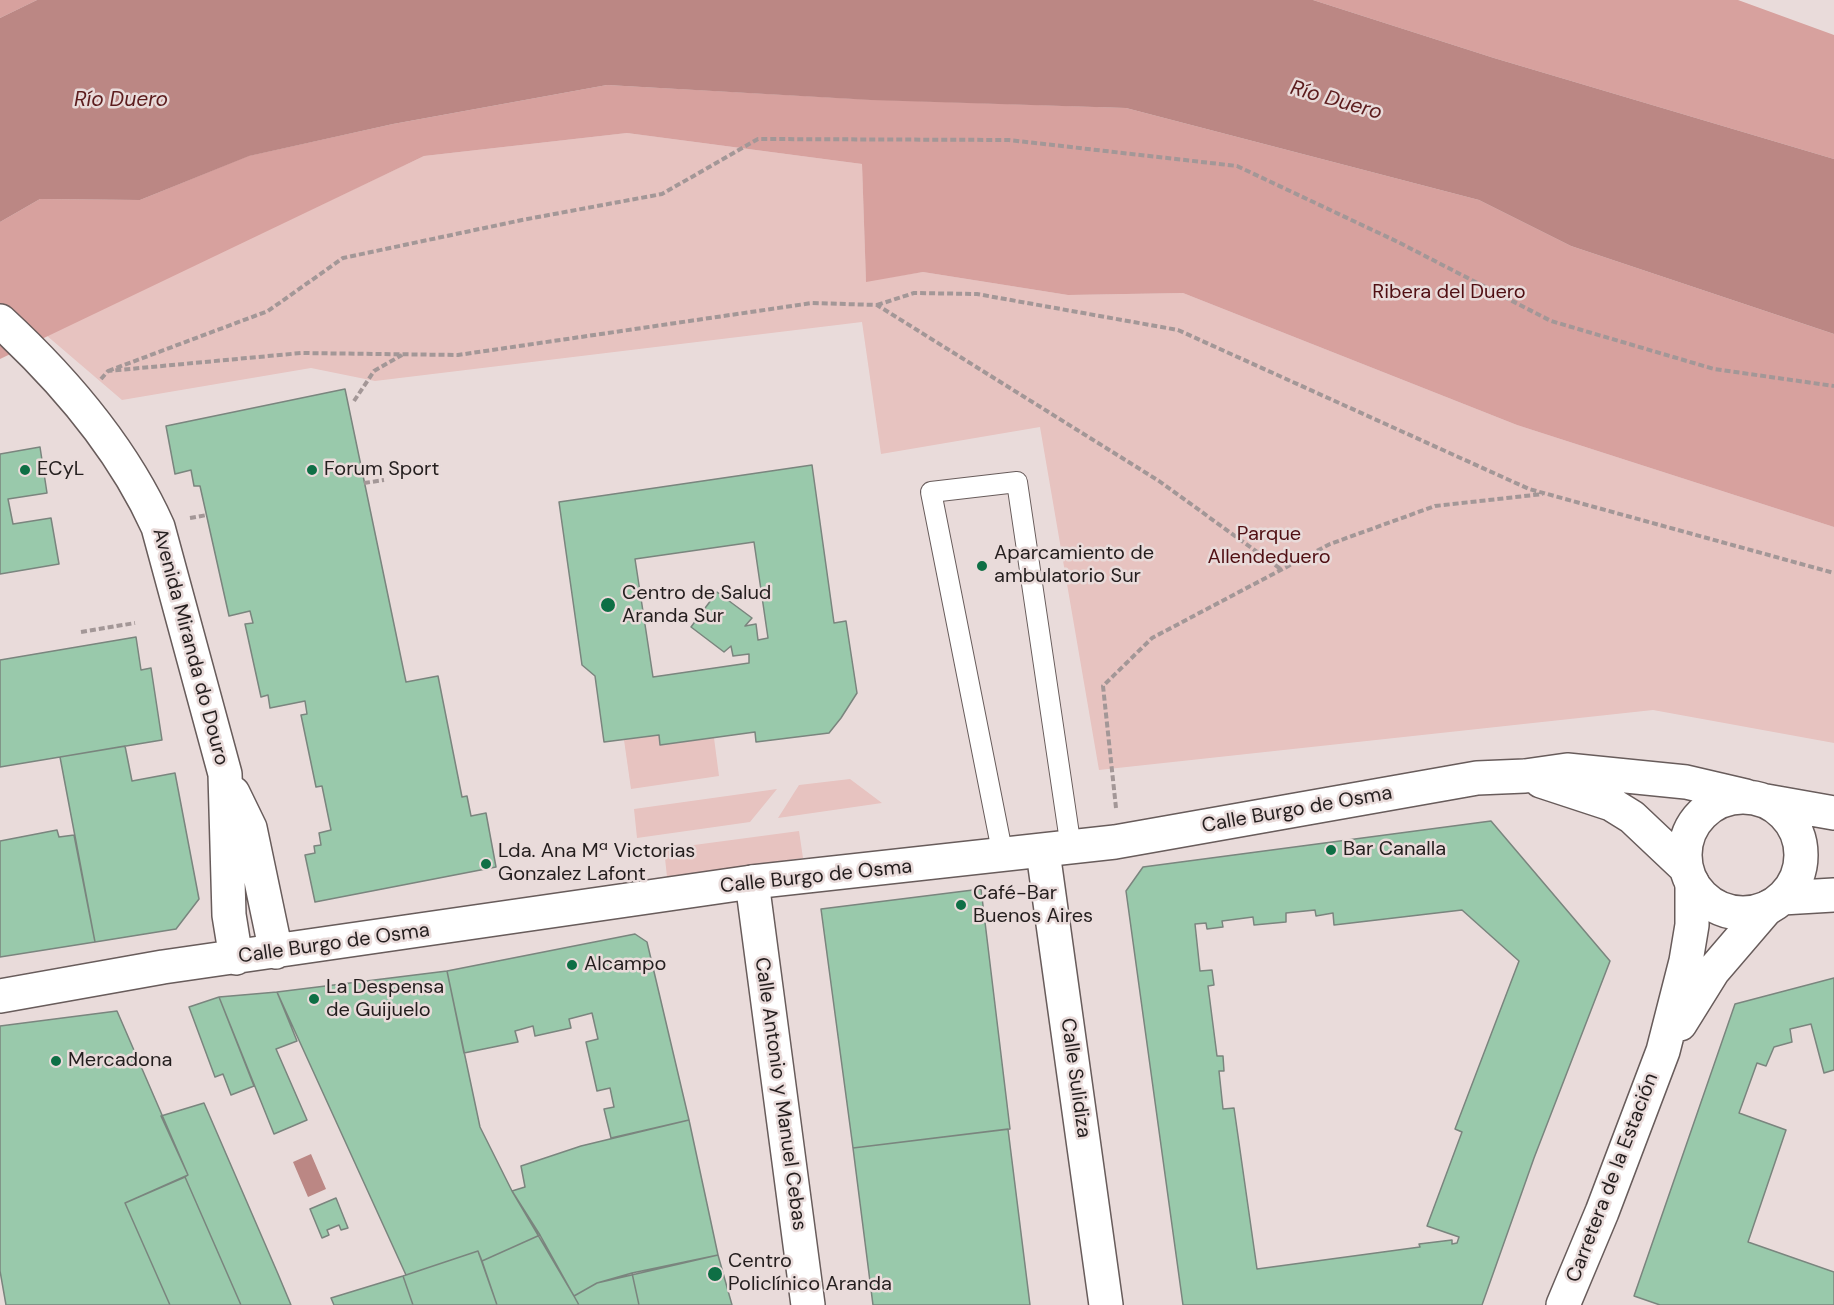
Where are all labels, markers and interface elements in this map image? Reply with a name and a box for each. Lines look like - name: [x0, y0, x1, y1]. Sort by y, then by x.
- water label: Río Duero: [1287, 76, 1385, 126]
- water label: Río Duero: [74, 87, 168, 113]
- park label: Ribera del Duero: [1372, 281, 1526, 305]
- place label: ECyL: [37, 458, 84, 482]
- place label: Forum Sport: [324, 458, 439, 482]
- marker: ECyL: [18, 463, 32, 477]
- marker: Forum Sport: [305, 463, 319, 477]
- park label: Parque Allendeduero: [1207, 523, 1331, 570]
- street label: Avenida Miranda do Douro: [147, 526, 233, 768]
- place label: Aparcamiento de ambulatorio Sur: [994, 542, 1154, 589]
- marker: Aparcamiento de ambulatorio Sur: [975, 559, 989, 573]
- place label: Centro de Salud Aranda Sur: [622, 582, 771, 629]
- marker: Centro de Salud Aranda Sur: [599, 596, 617, 614]
- street label: Calle Burgo de Osma: [1200, 781, 1394, 839]
- place label: Bar Canalla: [1343, 838, 1446, 862]
- place label: Lda. Ana Mª Victorias Gonzalez Lafont: [498, 840, 695, 887]
- marker: Bar Canalla: [1324, 843, 1338, 857]
- street label: Calle Burgo de Osma: [719, 855, 913, 899]
- marker: Lda. Ana Mª Victorias Gonzalez Lafont: [479, 857, 493, 871]
- place label: Café-Bar Buenos Aires: [973, 882, 1093, 929]
- marker: Café-Bar Buenos Aires: [954, 898, 968, 912]
- street label: Calle Burgo de Osma: [237, 919, 431, 969]
- place label: Alcampo: [584, 953, 666, 977]
- street label: Calle Antonio y Manuel Cebas: [749, 956, 811, 1232]
- marker: Alcampo: [565, 958, 579, 972]
- place label: La Despensa de Guijuelo: [326, 976, 444, 1023]
- marker: La Despensa de Guijuelo: [307, 992, 321, 1006]
- street label: Calle Sulidiza: [1055, 1017, 1095, 1139]
- place label: Mercadona: [68, 1049, 172, 1073]
- marker: Mercadona: [49, 1054, 63, 1068]
- street label: Carretera de la Estación: [1562, 1070, 1664, 1286]
- place label: Centro Policlínico Aranda: [728, 1250, 892, 1297]
- marker: Centro Policlínico Aranda: [706, 1265, 724, 1283]

